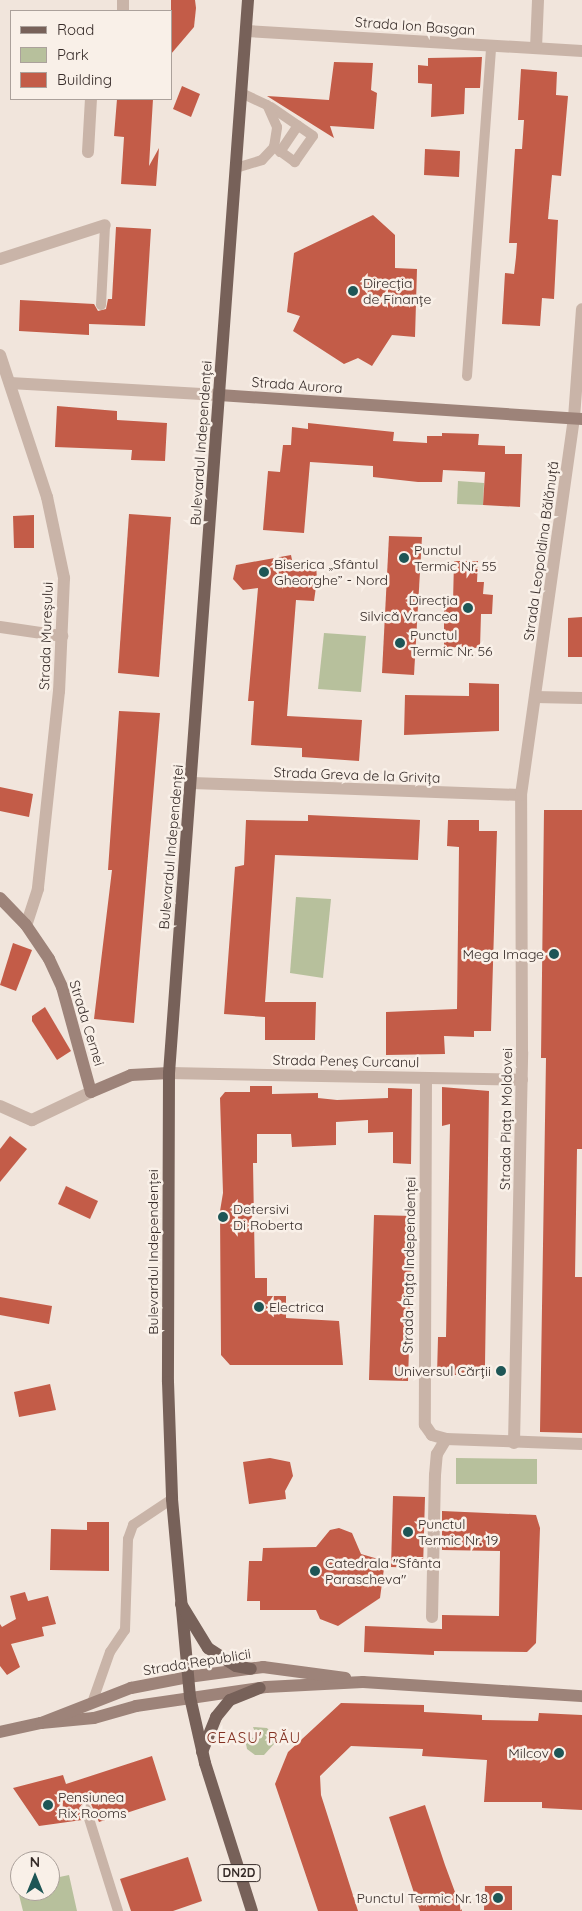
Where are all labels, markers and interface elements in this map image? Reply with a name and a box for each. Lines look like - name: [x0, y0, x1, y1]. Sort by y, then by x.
- legend: [10, 10, 172, 100]
- street label: Strada Ion Basgan: [354, 13, 476, 39]
- text: Road: [57, 20, 94, 39]
- text: Park: [57, 45, 89, 64]
- text: Building: [57, 70, 112, 89]
- place label: Direcția de Finanțe: [363, 275, 431, 308]
- marker: Direcția de Finanțe: [347, 285, 359, 297]
- street label: Bulevardul Independenței: [187, 360, 215, 526]
- street label: Strada Aurora: [251, 373, 343, 397]
- street label: Strada Leopoldina Bălănuță: [520, 460, 562, 642]
- place label: Punctul Termic Nr. 55: [414, 542, 497, 574]
- marker: Punctul Termic Nr. 55: [398, 552, 410, 564]
- place label: Biserica „Sfântul Gheorghe” - Nord: [274, 556, 388, 588]
- marker: Biserica „Sfântul Gheorghe” - Nord: [258, 566, 270, 578]
- street label: Strada Mureșului: [36, 582, 56, 690]
- place label: Direcția Silvică Vrancea: [360, 592, 458, 624]
- marker: Direcția Silvică Vrancea: [462, 602, 474, 614]
- place label: Punctul Termic Nr. 56: [410, 627, 493, 660]
- marker: Punctul Termic Nr. 56: [394, 637, 406, 649]
- street label: Bulevardul Independenței: [155, 764, 187, 930]
- street label: Strada Greva de la Grivița: [273, 764, 441, 786]
- place label: Mega Image: [462, 946, 544, 962]
- marker: Mega Image: [548, 948, 560, 960]
- street label: Strada Cernei: [66, 978, 108, 1068]
- street label: Strada Piața Moldovei: [496, 1048, 516, 1190]
- street label: Strada Peneș Curcanul: [272, 1051, 420, 1071]
- street label: Bulevardul Independenței: [145, 1169, 161, 1335]
- street label: Strada Piața Independenței: [399, 1177, 419, 1353]
- place label: Detersivi Di Roberta: [233, 1201, 303, 1234]
- marker: Detersivi Di Roberta: [217, 1211, 229, 1223]
- place label: Electrica: [269, 1299, 324, 1315]
- marker: Electrica: [253, 1301, 265, 1313]
- place label: Universul Cărții: [394, 1363, 491, 1379]
- marker: Universul Cărții: [495, 1365, 507, 1377]
- place label: Punctul Termic Nr. 19: [418, 1516, 498, 1548]
- marker: Punctul Termic Nr. 19: [402, 1526, 414, 1538]
- place label: Catedrala "Sfânta Parascheva": [325, 1555, 441, 1588]
- marker: Catedrala "Sfânta Parascheva": [309, 1565, 321, 1577]
- street label: Strada Republicii: [142, 1645, 252, 1679]
- district label: CEASU' RĂU: [205, 1729, 303, 1747]
- place label: Milcov: [508, 1745, 549, 1761]
- marker: Milcov: [553, 1747, 565, 1759]
- place label: Pensiunea Rix Rooms: [58, 1789, 127, 1821]
- marker: Pensiunea Rix Rooms: [42, 1799, 54, 1811]
- north arrow: [10, 1851, 60, 1901]
- text: N: [30, 1853, 40, 1871]
- road number: DN2D: [216, 1864, 262, 1882]
- place label: Punctul Termic Nr. 18: [357, 1890, 488, 1906]
- marker: Punctul Termic Nr. 18: [492, 1892, 504, 1904]

